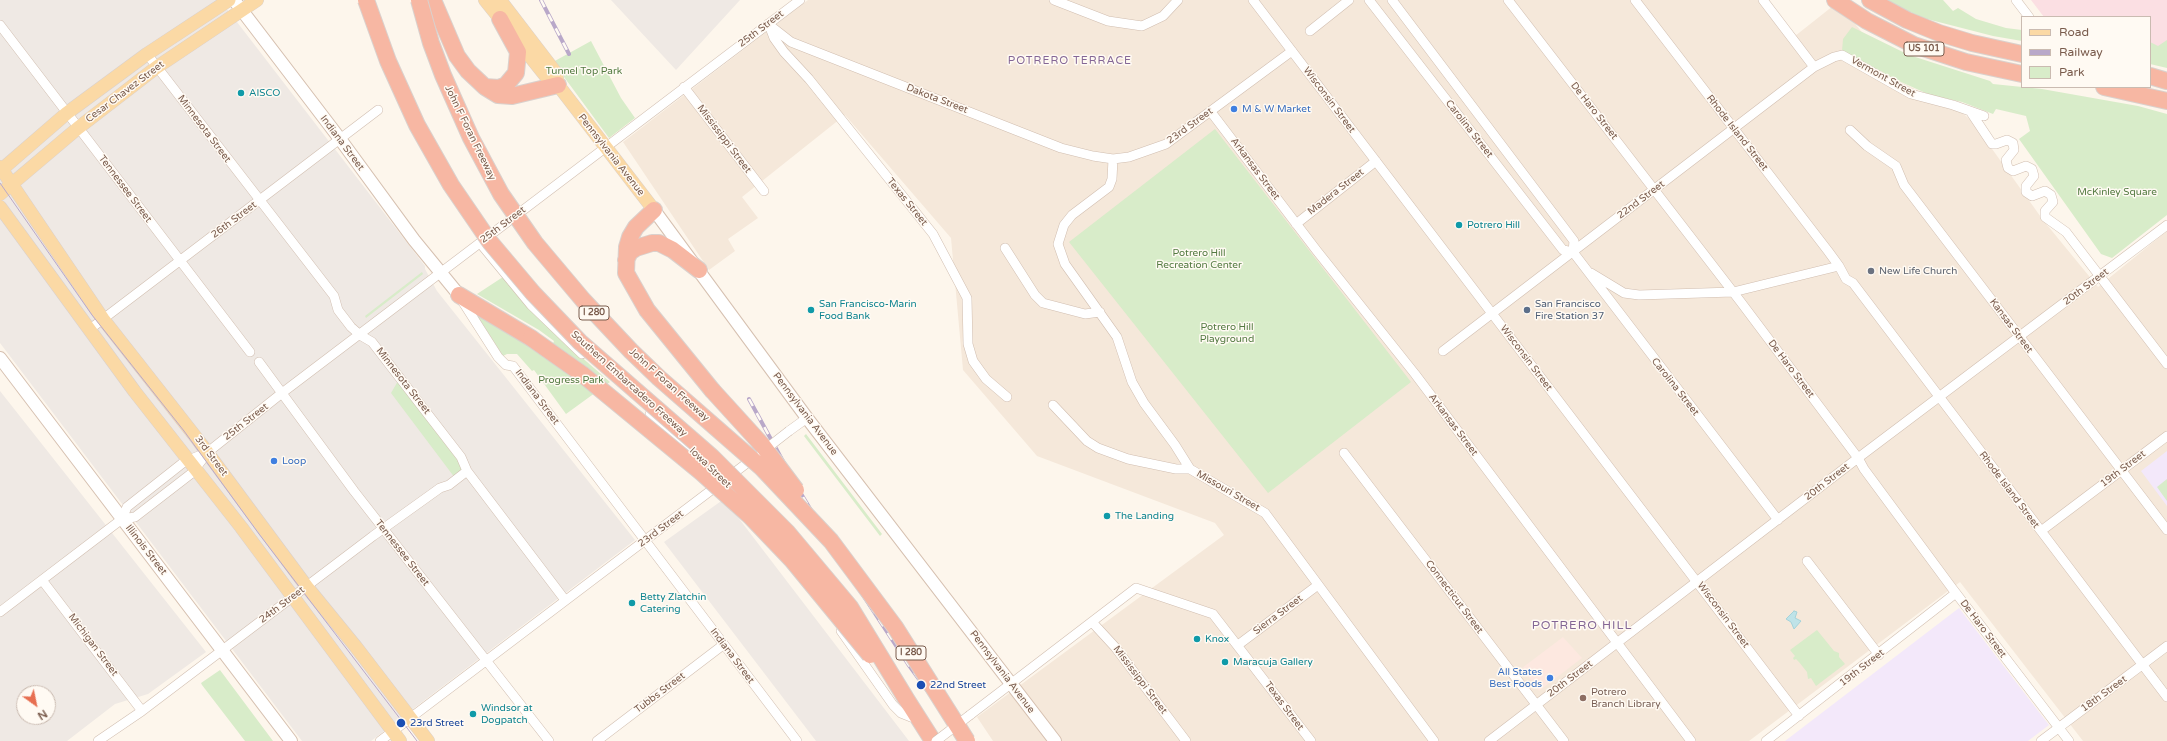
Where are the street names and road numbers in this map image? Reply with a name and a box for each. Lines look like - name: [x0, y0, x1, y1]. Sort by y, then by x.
- street label: 25th Street: [736, 8, 786, 50]
- road number: US 101: [1904, 42, 1944, 56]
- street label: Vermont Street: [1849, 54, 1917, 100]
- street label: Cesar Chavez Street: [83, 59, 167, 125]
- street label: Wisconsin Street: [1300, 65, 1358, 135]
- street label: De Haro Street: [1568, 80, 1620, 142]
- street label: Dakota Street: [904, 82, 970, 116]
- street label: John F Foran Freeway: [442, 84, 498, 182]
- street label: Minnesota Street: [175, 93, 233, 165]
- street label: Rhode Island Street: [1704, 93, 1770, 173]
- street label: Carolina Street: [1443, 98, 1495, 160]
- street label: Mississippi Street: [694, 102, 754, 176]
- street label: 23rd Street: [1165, 105, 1215, 147]
- street label: Pennsylvania Avenue: [575, 112, 647, 198]
- street label: Indiana Street: [317, 113, 367, 173]
- street label: Arkansas Street: [1228, 136, 1282, 202]
- street label: Tennessee Street: [96, 153, 154, 225]
- street label: Madera Street: [1306, 166, 1366, 218]
- street label: Texas Street: [884, 176, 930, 228]
- street label: 22nd Street: [1615, 178, 1667, 222]
- street label: 26th Street: [209, 199, 259, 241]
- street label: 25th Street: [478, 204, 528, 246]
- street label: 20th Street: [2061, 266, 2111, 308]
- street label: Kansas Street: [1987, 297, 2035, 355]
- road number: I 280: [579, 306, 609, 320]
- street label: Wisconsin Street: [1497, 323, 1555, 393]
- street label: Southern Embarcadero Freeway: [568, 329, 690, 439]
- street label: De Haro Street: [1765, 338, 1817, 400]
- street label: Minnesota Street: [373, 345, 433, 417]
- street label: John F Foran Freeway: [626, 346, 712, 424]
- street label: Carolina Street: [1649, 356, 1701, 418]
- street label: Indiana Street: [512, 367, 562, 427]
- street label: Pennsylvania Avenue: [770, 370, 840, 458]
- street label: Arkansas Street: [1426, 392, 1480, 458]
- street label: 25th Street: [221, 401, 271, 443]
- street label: 3rd Street: [192, 433, 230, 479]
- street label: Iowa Street: [687, 445, 733, 491]
- street label: 19th Street: [2098, 448, 2148, 490]
- street label: Rhode Island Street: [1976, 449, 2042, 531]
- street label: 20th Street: [1802, 461, 1852, 503]
- street label: Missouri Street: [1194, 468, 1262, 514]
- street label: 23rd Street: [636, 508, 686, 550]
- street label: Tennessee Street: [372, 517, 432, 589]
- street label: Illinois Street: [123, 522, 169, 578]
- street label: Connecticut Street: [1422, 558, 1486, 636]
- street label: Wisconsin Street: [1694, 580, 1752, 650]
- street label: 24th Street: [257, 584, 307, 626]
- street label: Sierra Street: [1251, 593, 1305, 637]
- street label: De Haro Street: [1957, 598, 2009, 660]
- street label: Michigan Street: [66, 611, 120, 679]
- street label: Indiana Street: [707, 626, 757, 686]
- street label: Pennsylvania Avenue: [967, 628, 1037, 716]
- street label: Mississippi Street: [1110, 643, 1170, 717]
- road number: I 280: [896, 646, 926, 660]
- street label: 19th Street: [1837, 647, 1887, 689]
- street label: 20th Street: [1545, 658, 1595, 700]
- street label: Tubbs Street: [632, 670, 688, 716]
- street label: 18th Street: [2079, 673, 2129, 715]
- street label: Texas Street: [1262, 679, 1306, 733]

